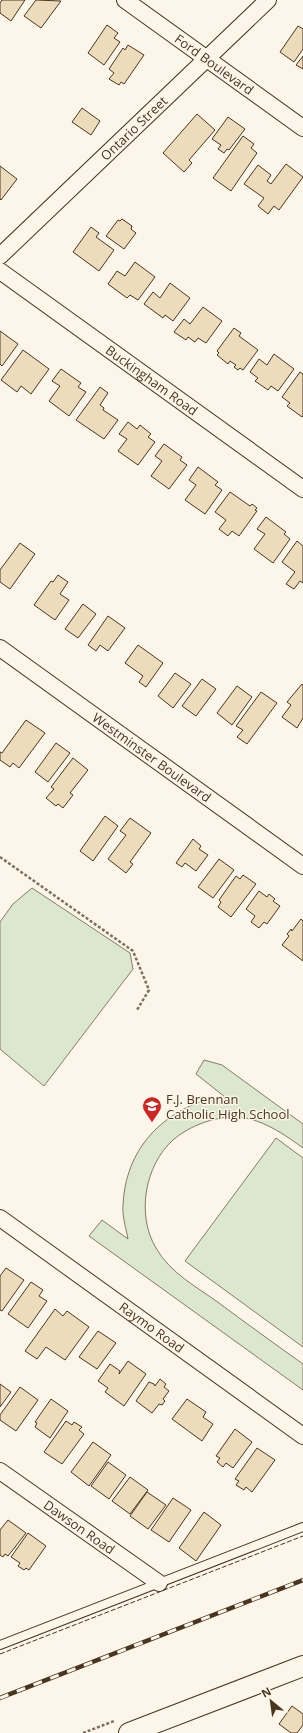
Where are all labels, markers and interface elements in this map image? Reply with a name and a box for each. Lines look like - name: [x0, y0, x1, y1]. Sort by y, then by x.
- street label: Ford Boulevard: [171, 30, 257, 99]
- street label: Ontario Street: [96, 92, 171, 164]
- street label: Buckingham Road: [102, 341, 202, 420]
- street label: Westminster Boulevard: [89, 708, 215, 806]
- place label: F.J. Brennan Catholic High School: [166, 1090, 290, 1123]
- school or university icon: F.J. Brennan Catholic High School: [141, 1095, 163, 1123]
- street label: Raymo Road: [116, 1298, 188, 1357]
- street label: Dawson Road: [40, 1496, 119, 1558]
- north arrow: [251, 1681, 291, 1721]
- text: N: [258, 1683, 273, 1701]

